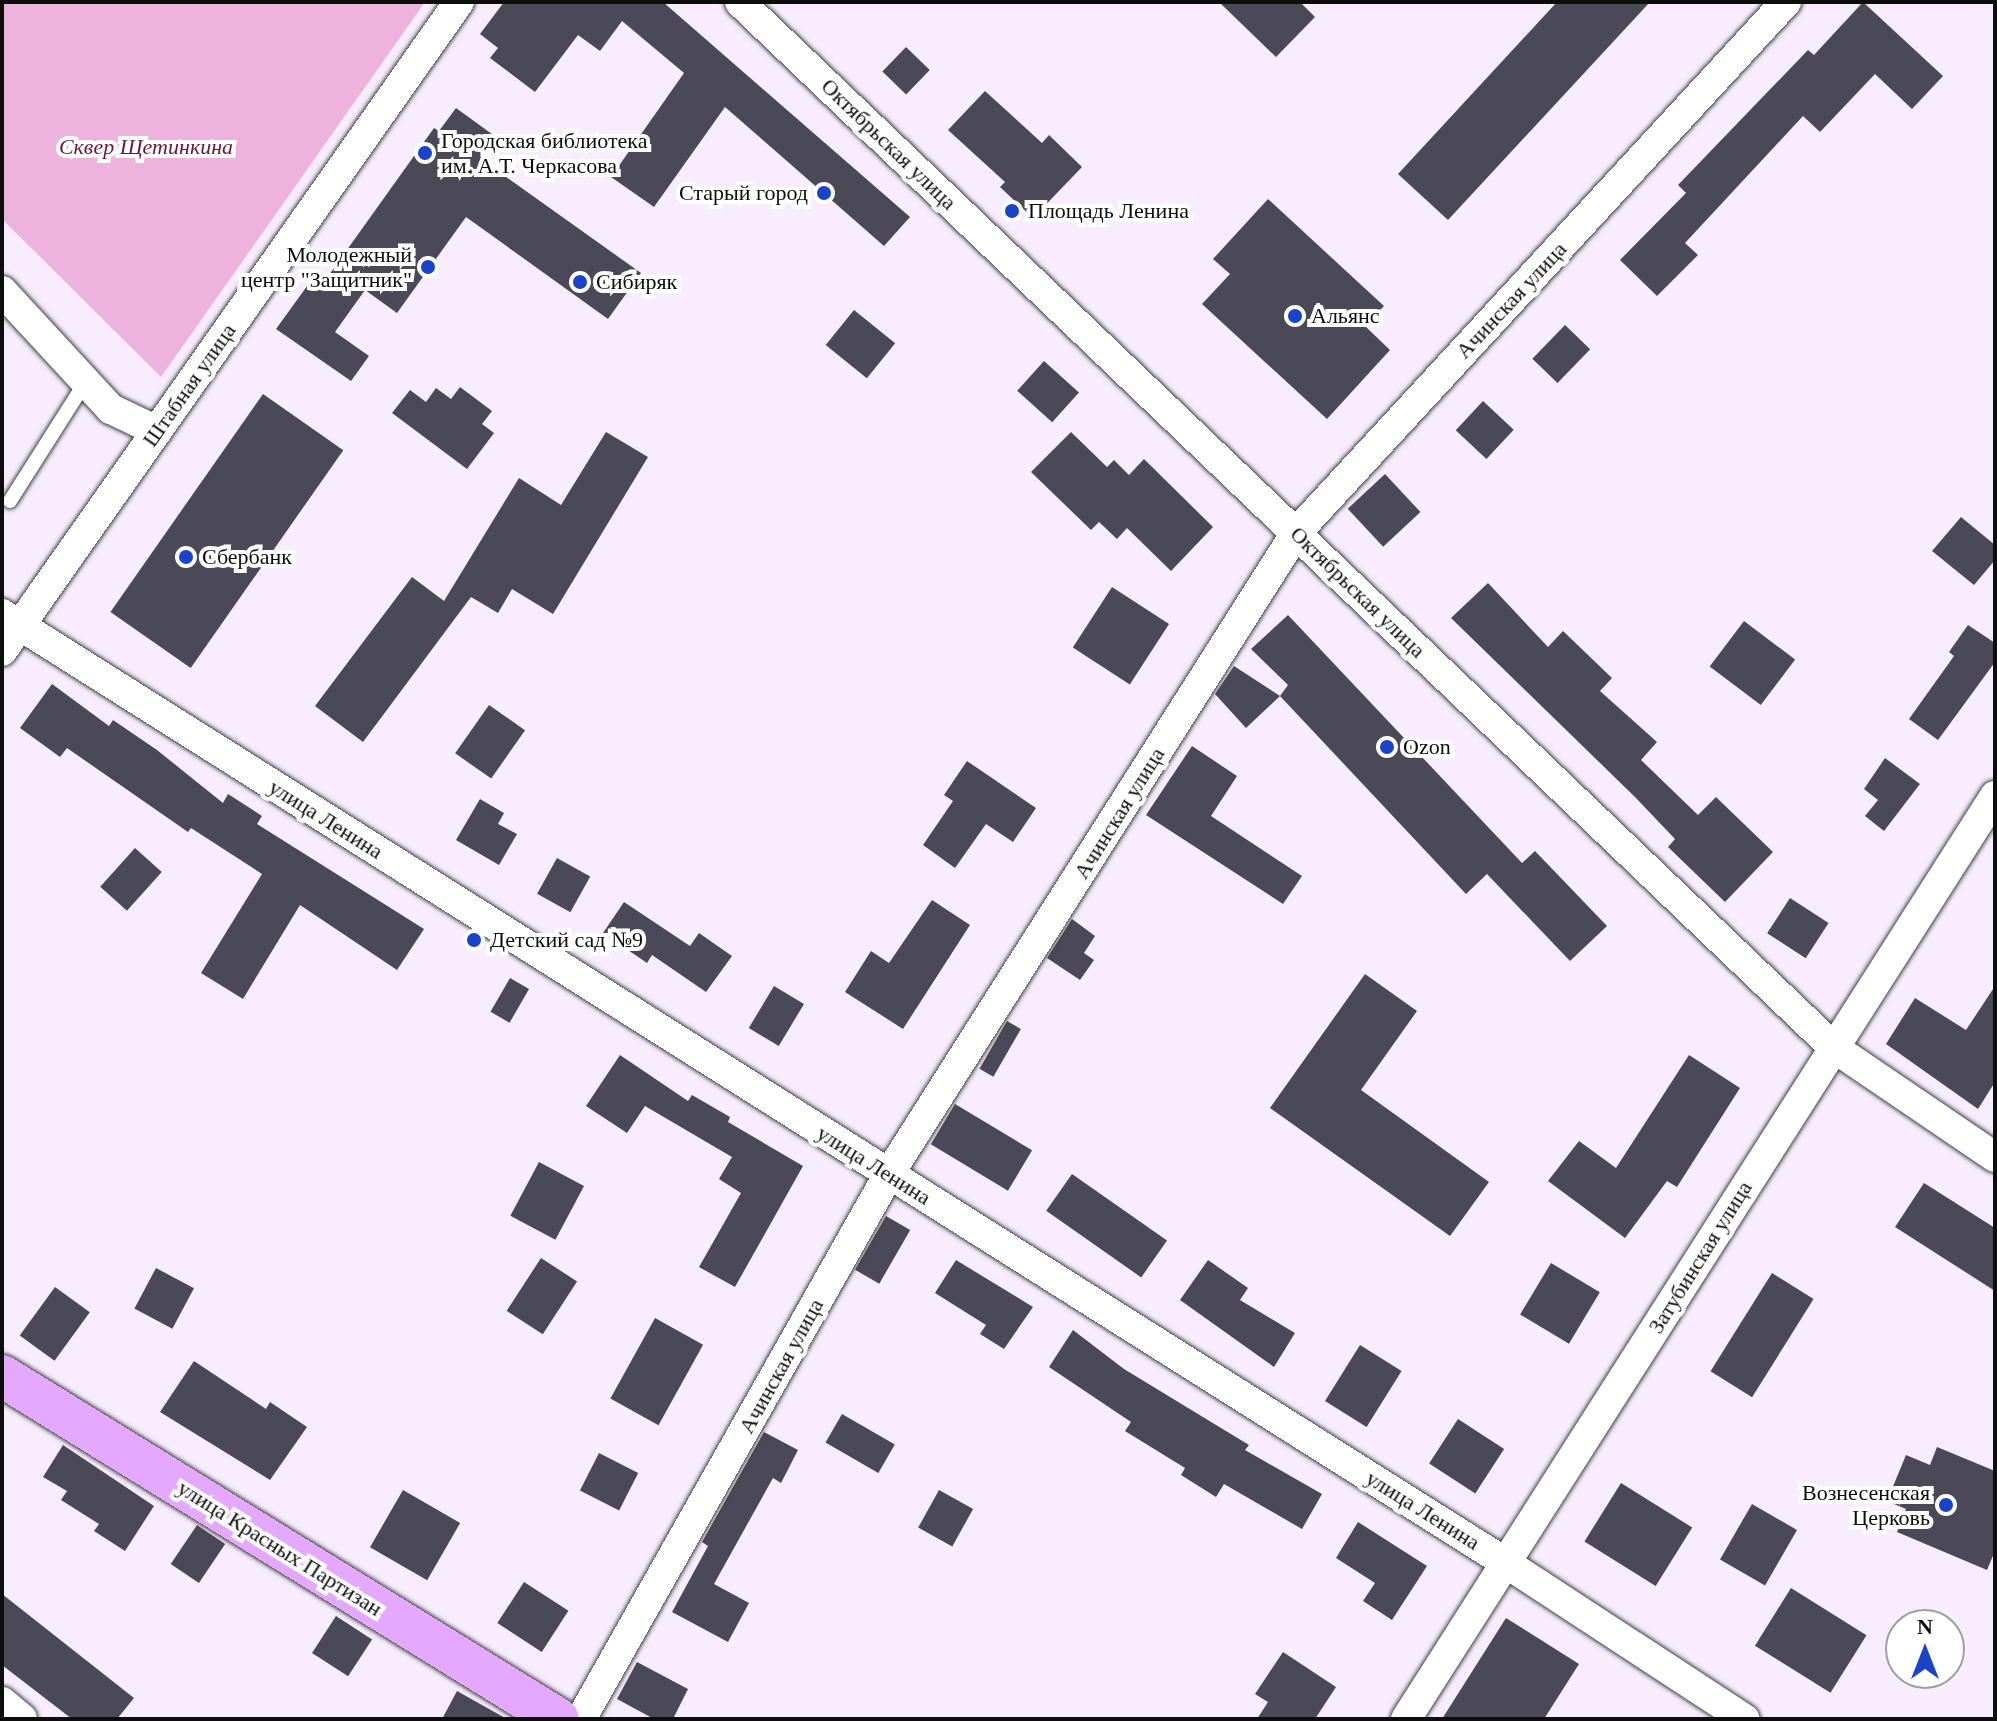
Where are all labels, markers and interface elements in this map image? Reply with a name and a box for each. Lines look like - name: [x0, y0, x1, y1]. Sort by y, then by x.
- street label: Октябрьская улица: [816, 73, 962, 215]
- place label: Городская библиотека им. А.Т. Черкасова: [441, 127, 647, 178]
- park label: Сквер Щетинкина: [59, 134, 233, 160]
- marker: Городская библиотека им. А.Т. Черкасова: [416, 144, 434, 162]
- place label: Старый город: [679, 180, 808, 206]
- marker: Старый город: [815, 184, 833, 202]
- place label: Площадь Ленина: [1028, 198, 1189, 224]
- marker: Площадь Ленина: [1003, 202, 1021, 220]
- street label: Ачинская улица: [1450, 236, 1572, 364]
- place label: Молодежный центр "Защитник": [241, 241, 412, 292]
- marker: Молодежный центр "Защитник": [419, 258, 437, 276]
- place label: Сибиряк: [596, 269, 677, 295]
- marker: Сибиряк: [571, 273, 589, 291]
- place label: Альянс: [1311, 303, 1380, 329]
- marker: Альянс: [1286, 307, 1304, 325]
- street label: Штабная улица: [137, 318, 241, 452]
- street label: Октябрьская улица: [1285, 521, 1431, 663]
- place label: Сбербанк: [202, 544, 292, 570]
- marker: Сбербанк: [177, 548, 195, 566]
- place label: Ozon: [1403, 734, 1451, 760]
- marker: Ozon: [1378, 738, 1396, 756]
- street label: Ачинская улица: [1068, 742, 1170, 884]
- street label: улица Ленина: [264, 774, 388, 864]
- place label: Детский сад №9: [490, 927, 643, 953]
- marker: Детский сад №9: [465, 931, 483, 949]
- street label: улица Ленина: [812, 1120, 936, 1210]
- street label: Затубинская улица: [1642, 1176, 1758, 1338]
- street label: Ачинская улица: [733, 1294, 829, 1438]
- street label: улица Ленина: [1361, 1465, 1485, 1555]
- street label: улица Красных Партизан: [173, 1474, 387, 1622]
- place label: Вознесенская Церковь: [1802, 1479, 1930, 1530]
- marker: Вознесенская Церковь: [1937, 1496, 1955, 1514]
- north arrow: [1885, 1609, 1965, 1689]
- text: N: [1917, 1614, 1933, 1639]

